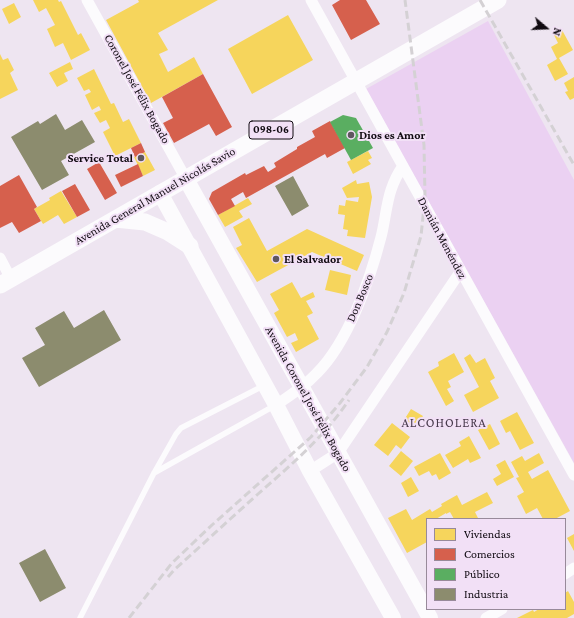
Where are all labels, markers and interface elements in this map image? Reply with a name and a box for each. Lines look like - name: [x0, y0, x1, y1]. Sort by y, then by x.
- north arrow: [526, 8, 566, 48]
- text: N: [550, 26, 564, 37]
- street label: Coronel José Félix Bogado: [101, 32, 173, 146]
- road number: 098-06: [249, 121, 293, 139]
- place label: Dios es Amor: [359, 128, 425, 142]
- marker: Dios es Amor: [346, 130, 356, 140]
- street label: Avenida General Manuel Nicolás Savio: [72, 144, 238, 248]
- place label: Service Total: [67, 151, 133, 165]
- marker: Service Total: [136, 153, 146, 163]
- street label: Damián Menéndez: [414, 195, 470, 281]
- place label: El Salvador: [284, 252, 341, 266]
- marker: El Salvador: [271, 254, 281, 264]
- street label: Don Bosco: [343, 272, 377, 324]
- street label: Avenida Coronel José Félix Bogado: [262, 324, 354, 474]
- district label: ALCOHOLERA: [401, 415, 487, 431]
- legend: [426, 518, 566, 610]
- text: Viviendas: [464, 527, 511, 541]
- text: Comercios: [464, 547, 515, 561]
- text: Público: [464, 567, 500, 581]
- text: Industria: [464, 587, 508, 601]

